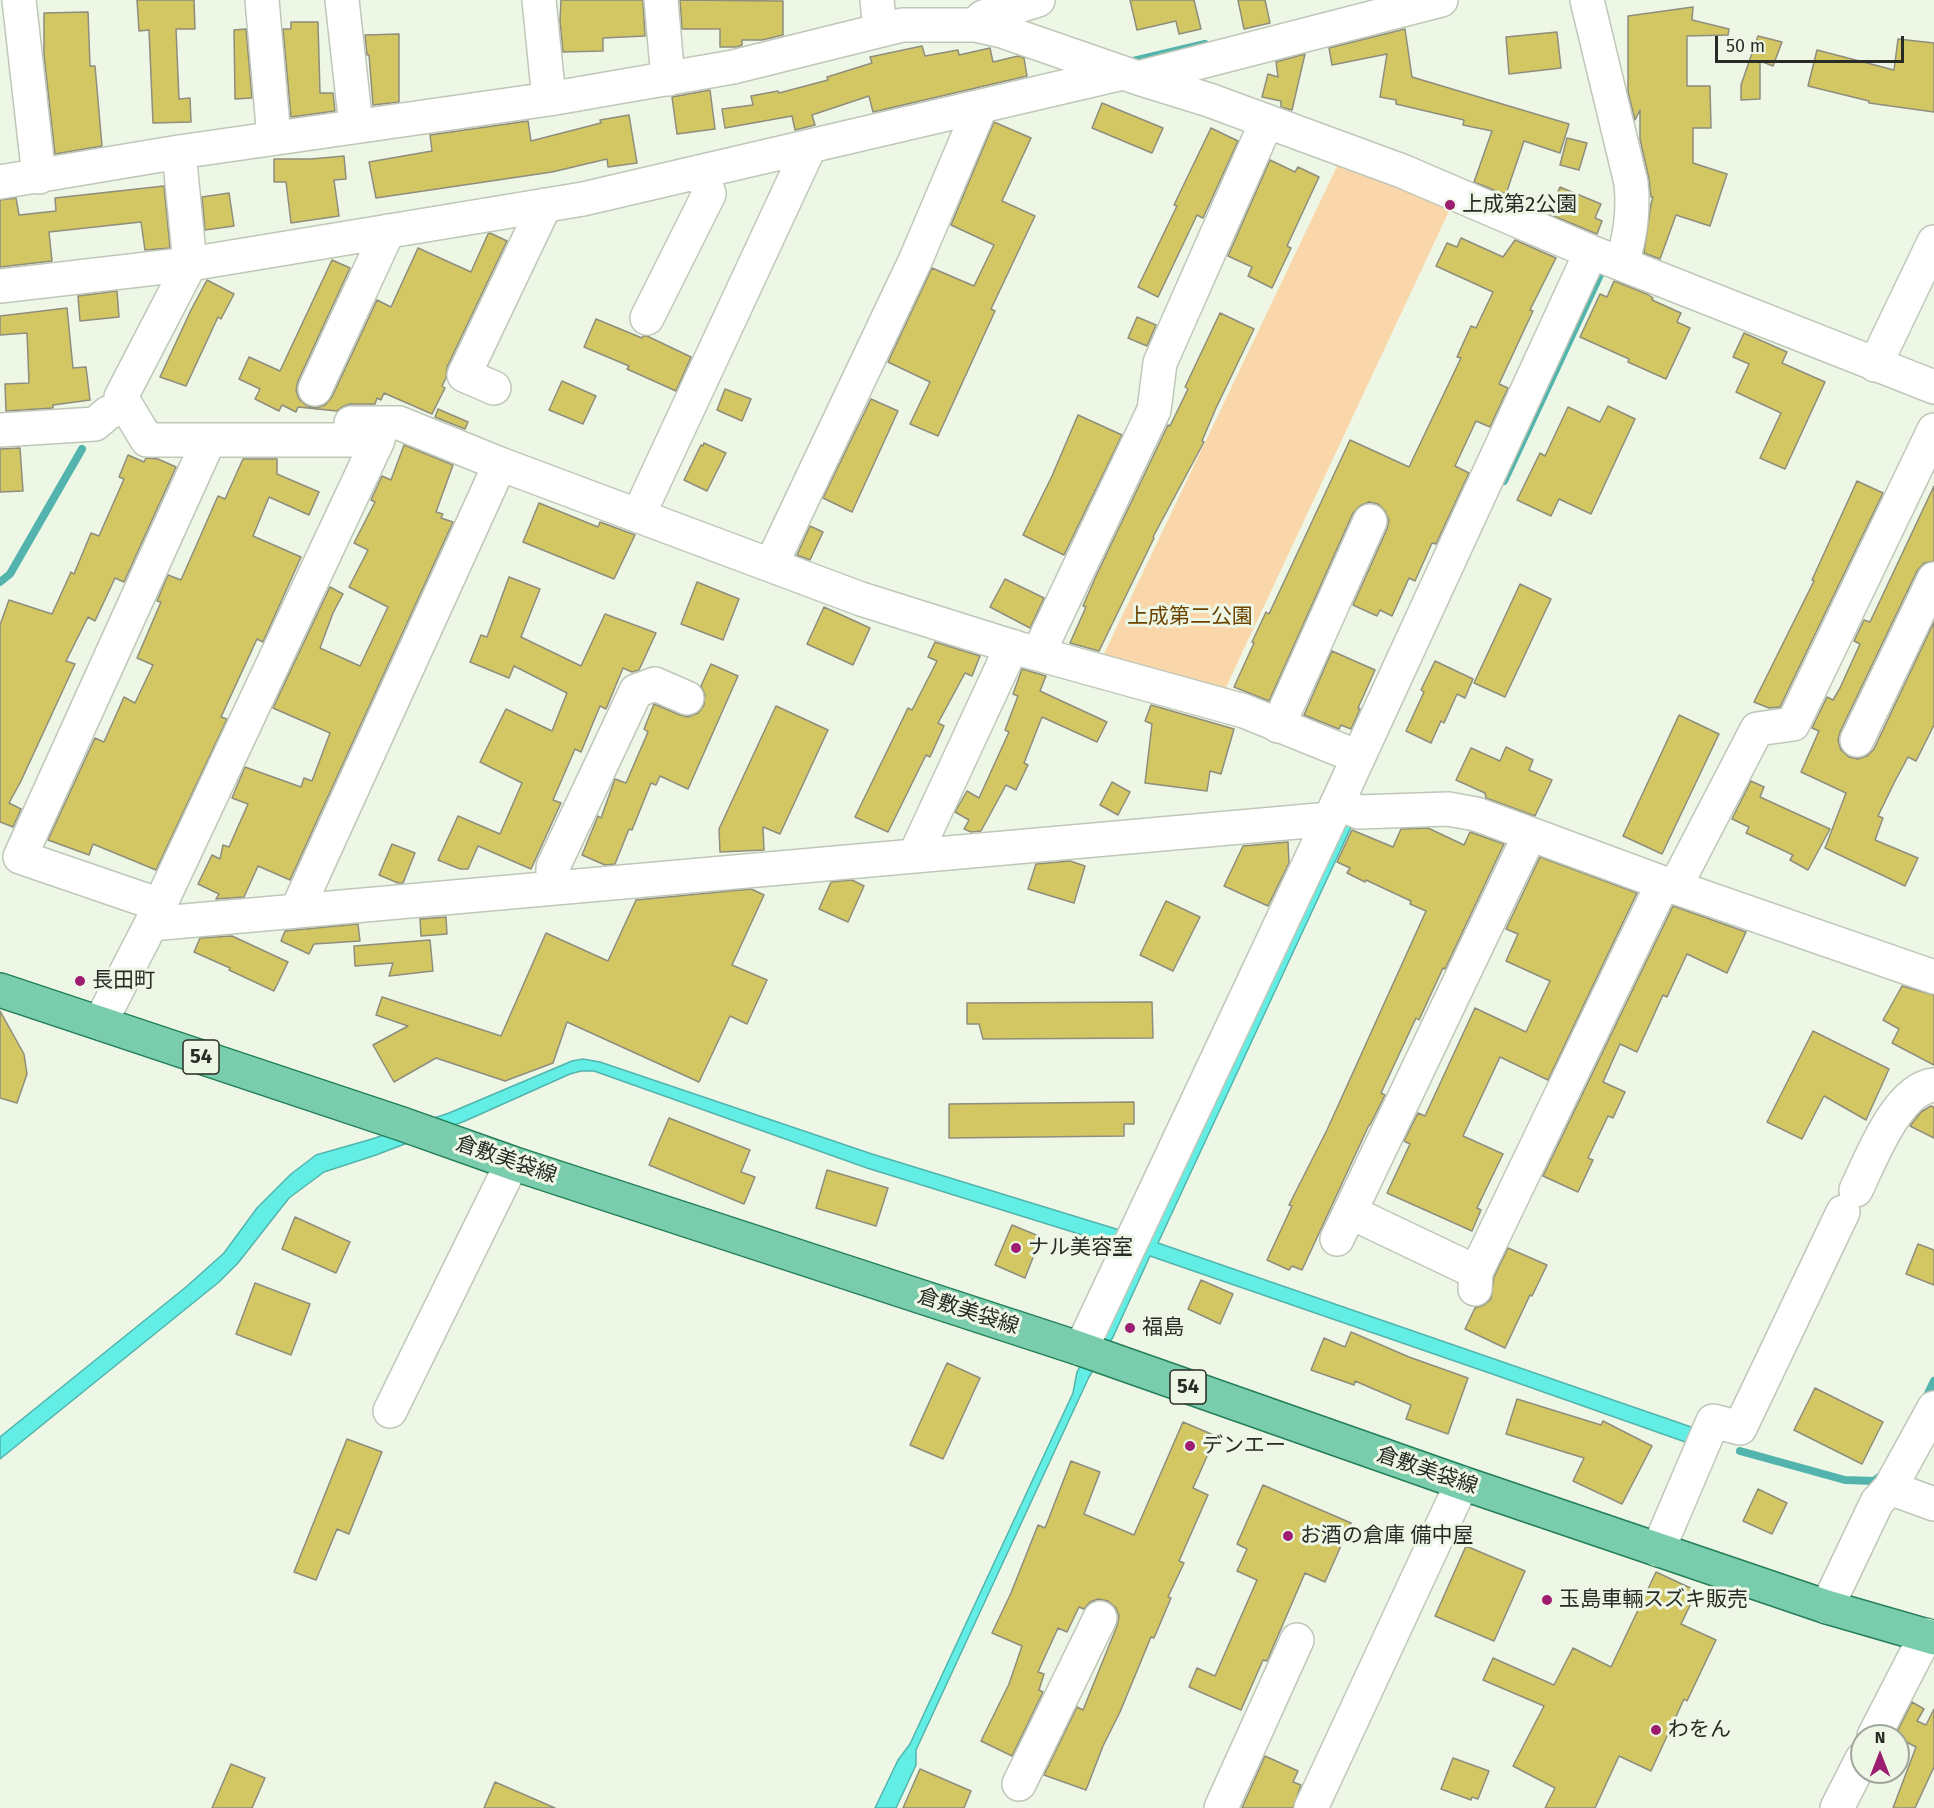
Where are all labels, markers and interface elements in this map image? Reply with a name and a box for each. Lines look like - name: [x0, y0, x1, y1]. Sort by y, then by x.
- scale bar: [1718, 24, 1907, 62]
- text: 50 m: [1726, 35, 1765, 57]
- place label: 上成第2公園: [1462, 192, 1577, 218]
- marker: 上成第2公園: [1443, 198, 1457, 212]
- park label: 上成第二公園: [1127, 604, 1253, 630]
- place label: 長田町: [92, 968, 155, 994]
- marker: 長田町: [73, 974, 87, 988]
- road number: 54: [183, 1040, 219, 1074]
- street label: 倉敷美袋線: [452, 1131, 560, 1189]
- place label: ナル美容室: [1028, 1235, 1133, 1261]
- marker: ナル美容室: [1009, 1241, 1023, 1255]
- street label: 倉敷美袋線: [914, 1284, 1022, 1340]
- place label: 福島: [1142, 1315, 1184, 1341]
- marker: 福島: [1123, 1321, 1137, 1335]
- road number: 54: [1170, 1370, 1206, 1404]
- place label: デンエー: [1202, 1433, 1286, 1459]
- marker: デンエー: [1183, 1439, 1197, 1453]
- street label: 倉敷美袋線: [1373, 1442, 1481, 1500]
- place label: お酒の倉庫 備中屋: [1300, 1523, 1474, 1549]
- marker: お酒の倉庫 備中屋: [1281, 1529, 1295, 1543]
- place label: 玉島車輛スズキ販売: [1559, 1587, 1748, 1613]
- marker: 玉島車輛スズキ販売: [1540, 1593, 1554, 1607]
- place label: わをん: [1668, 1717, 1731, 1743]
- marker: わをん: [1649, 1723, 1663, 1737]
- north arrow: [1850, 1724, 1910, 1784]
- text: N: [1875, 1728, 1885, 1747]

